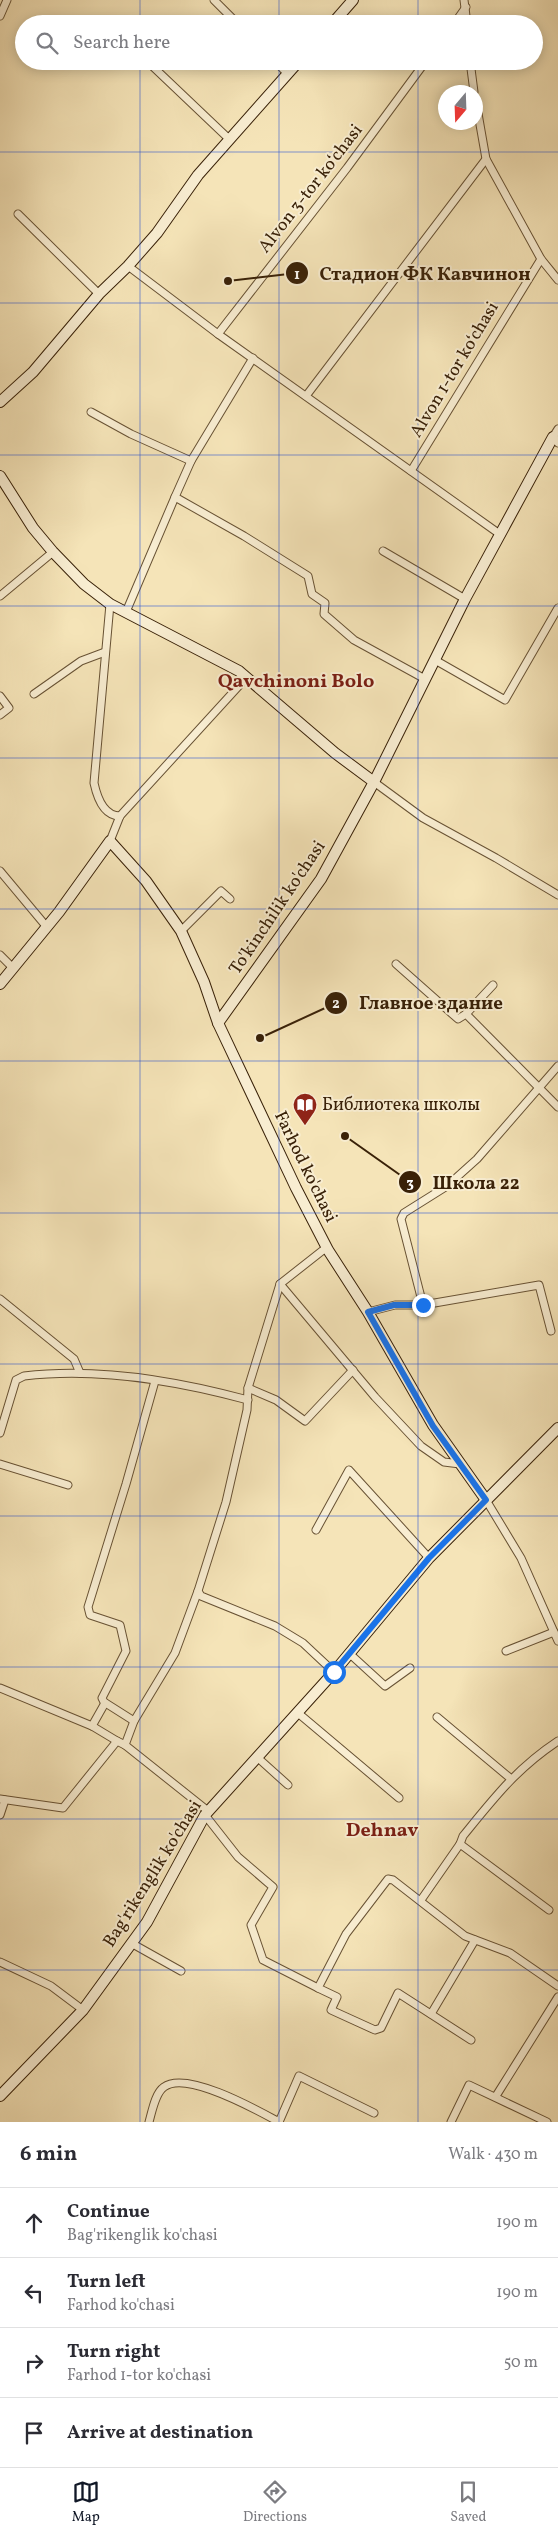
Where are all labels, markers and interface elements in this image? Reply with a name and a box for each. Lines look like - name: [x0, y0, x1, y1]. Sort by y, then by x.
- search box: [15, 15, 543, 70]
- icon: search: [33, 29, 61, 57]
- text: Search here: [73, 30, 170, 56]
- north arrow: [438, 85, 483, 130]
- street label: Alvon 3-tor ko‘chasi: [253, 119, 369, 259]
- callout: Стадион ФК Кавчинон: [285, 256, 541, 290]
- text: Стадион ФК Кавчинон: [319, 262, 531, 288]
- text: 1: [294, 265, 300, 286]
- street label: Alvon 1-tor ko‘chasi: [405, 297, 505, 443]
- district label: Qavchinoni Bolo: [218, 668, 374, 696]
- street label: To'kinchilik ko'chasi: [224, 836, 332, 980]
- callout: Главное здание: [324, 986, 513, 1020]
- text: Главное здание: [359, 991, 503, 1017]
- text: 2: [332, 994, 340, 1015]
- library icon: Библиотека школы: [292, 1092, 318, 1126]
- place label: Библиотека школы: [322, 1093, 480, 1118]
- street label: Farhod ko'chasi: [267, 1107, 343, 1227]
- callout: Школа 22: [398, 1165, 530, 1199]
- text: Школа 22: [432, 1171, 520, 1197]
- text: 3: [406, 1173, 414, 1194]
- route end: [412, 1294, 435, 1317]
- route start: [323, 1661, 346, 1684]
- street label: Bag'rikenglik ko'chasi: [98, 1796, 208, 1952]
- district label: Dehnav: [346, 1817, 418, 1845]
- text: 6 min: [20, 2140, 77, 2169]
- text: Walk · 430 m: [448, 2144, 538, 2166]
- text: Continue: [67, 2199, 150, 2225]
- icon: ahead: [20, 2209, 48, 2237]
- text: 190 m: [496, 2212, 538, 2234]
- text: Bag'rikenglik ko'chasi: [67, 2225, 218, 2247]
- text: Turn left: [67, 2269, 146, 2295]
- icon: left: [20, 2279, 48, 2307]
- text: 190 m: [496, 2282, 538, 2304]
- text: Farhod ko'chasi: [67, 2295, 175, 2317]
- text: Turn right: [67, 2339, 160, 2365]
- icon: right: [20, 2349, 48, 2377]
- text: 50 m: [504, 2352, 538, 2374]
- text: Farhod 1-tor ko'chasi: [67, 2365, 211, 2387]
- icon: arrive: [20, 2419, 48, 2447]
- text: Arrive at destination: [67, 2420, 253, 2446]
- tab: Map: [72, 2478, 100, 2527]
- tab: Directions: [243, 2478, 307, 2527]
- tab: Saved: [450, 2478, 486, 2527]

